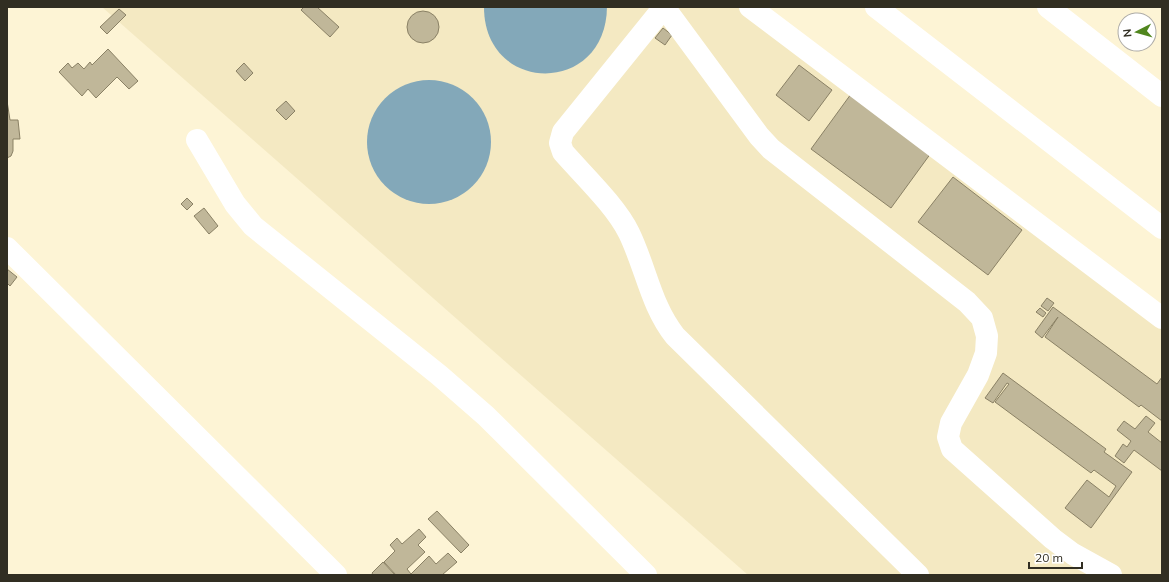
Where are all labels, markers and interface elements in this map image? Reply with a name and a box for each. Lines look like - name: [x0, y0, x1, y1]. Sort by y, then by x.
- north arrow: [1117, 12, 1157, 52]
- text: N: [1120, 28, 1134, 38]
- scale bar: [1029, 544, 1082, 570]
- text: 20 m: [1035, 550, 1063, 565]

